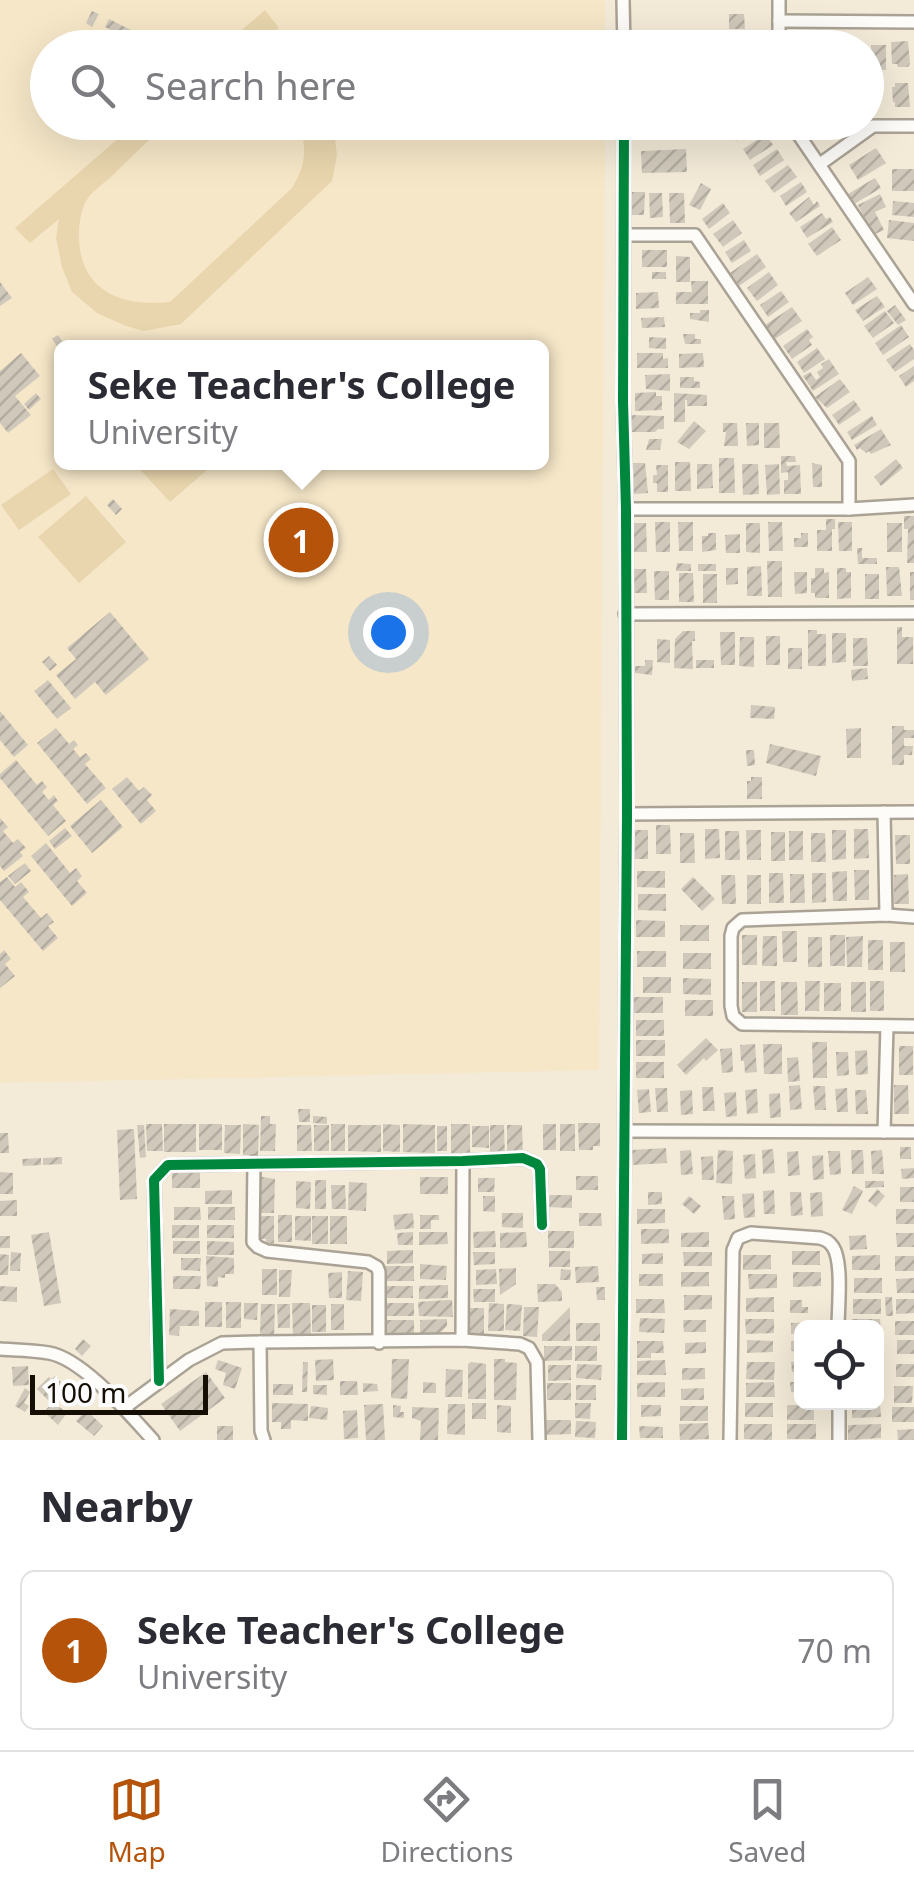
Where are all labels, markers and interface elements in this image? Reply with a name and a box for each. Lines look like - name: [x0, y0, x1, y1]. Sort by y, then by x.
- search box: [30, 30, 884, 140]
- icon: search: [65, 58, 120, 113]
- text: Search here: [145, 59, 356, 111]
- popup: [54, 340, 549, 470]
- text: Seke Teacher's College: [87, 358, 516, 410]
- text: University: [87, 410, 238, 453]
- pin: 1: [268, 502, 334, 578]
- your location: [363, 607, 414, 658]
- map controls: [794, 1320, 884, 1410]
- button: locate: [794, 1320, 884, 1410]
- scale bar: [30, 1370, 208, 1414]
- text: 100 m: [45, 1373, 127, 1411]
- text: Nearby: [40, 1477, 193, 1534]
- text: Seke Teacher's College: [137, 1603, 565, 1655]
- text: 1: [65, 1629, 84, 1672]
- text: 70 m: [797, 1629, 872, 1672]
- text: University: [137, 1655, 287, 1698]
- tab: Map: [107, 1772, 166, 1870]
- tab: Directions: [381, 1772, 513, 1870]
- tab: Saved: [728, 1772, 807, 1870]

